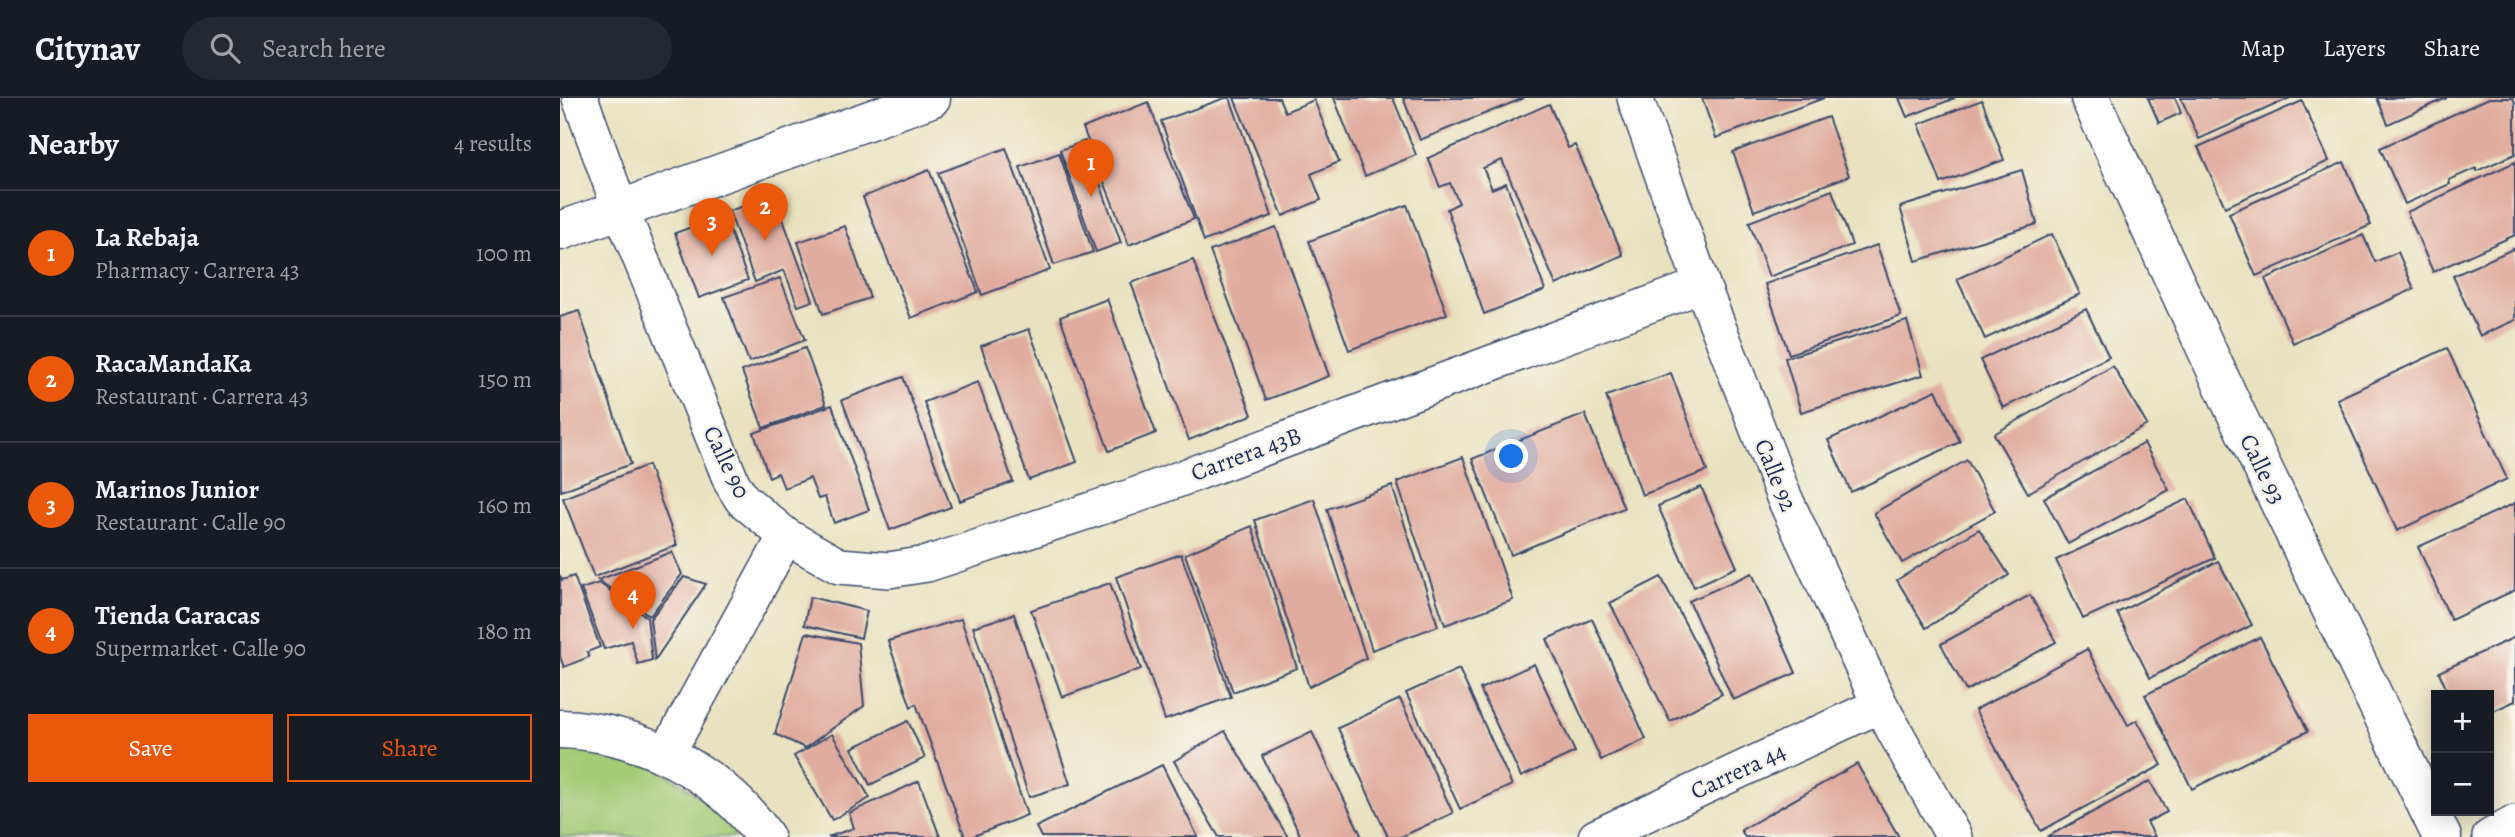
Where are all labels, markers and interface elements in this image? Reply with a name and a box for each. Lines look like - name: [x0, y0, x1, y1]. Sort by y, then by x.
- search box: [182, 17, 672, 80]
- text: Citynav: [35, 26, 140, 71]
- icon: search: [206, 29, 244, 67]
- text: Search here: [262, 31, 386, 66]
- text: Map: [2241, 32, 2285, 64]
- text: Layers: [2323, 32, 2386, 64]
- text: Share: [2424, 32, 2480, 64]
- text: Nearby: [28, 124, 119, 164]
- text: 4 results: [454, 128, 532, 159]
- pin: 1: [1068, 139, 1114, 197]
- pin: 2: [742, 183, 788, 241]
- pin: 3: [689, 198, 735, 256]
- text: La Rebaja: [95, 220, 199, 255]
- text: 1: [47, 238, 55, 269]
- text: 100 m: [476, 238, 532, 269]
- text: Pharmacy · Carrera 43: [95, 255, 300, 286]
- text: RacaMandaKa: [95, 346, 252, 381]
- text: 2: [45, 364, 57, 395]
- text: 150 m: [478, 364, 532, 395]
- text: Restaurant · Carrera 43: [95, 381, 308, 412]
- street label: Carrera 43B: [1186, 419, 1306, 489]
- street label: Calle 90: [696, 420, 758, 504]
- street label: Calle 93: [2232, 429, 2294, 509]
- street label: Calle 92: [1747, 434, 1805, 516]
- your location: [1494, 439, 1528, 473]
- text: Marinos Junior: [95, 472, 259, 507]
- text: 3: [46, 490, 56, 521]
- text: 160 m: [478, 490, 532, 521]
- text: Restaurant · Calle 90: [95, 507, 286, 538]
- pin: 4: [610, 571, 656, 629]
- text: Tienda Caracas: [95, 598, 260, 633]
- text: 4: [46, 616, 56, 647]
- text: 180 m: [477, 616, 532, 647]
- text: Supermarket · Calle 90: [95, 633, 306, 664]
- map controls: [2431, 690, 2494, 816]
- button: +: [2431, 690, 2494, 753]
- button: Save: [28, 714, 273, 782]
- button: Share: [287, 714, 532, 782]
- street label: Carrera 44: [1685, 735, 1791, 807]
- button: −: [2431, 753, 2494, 816]

